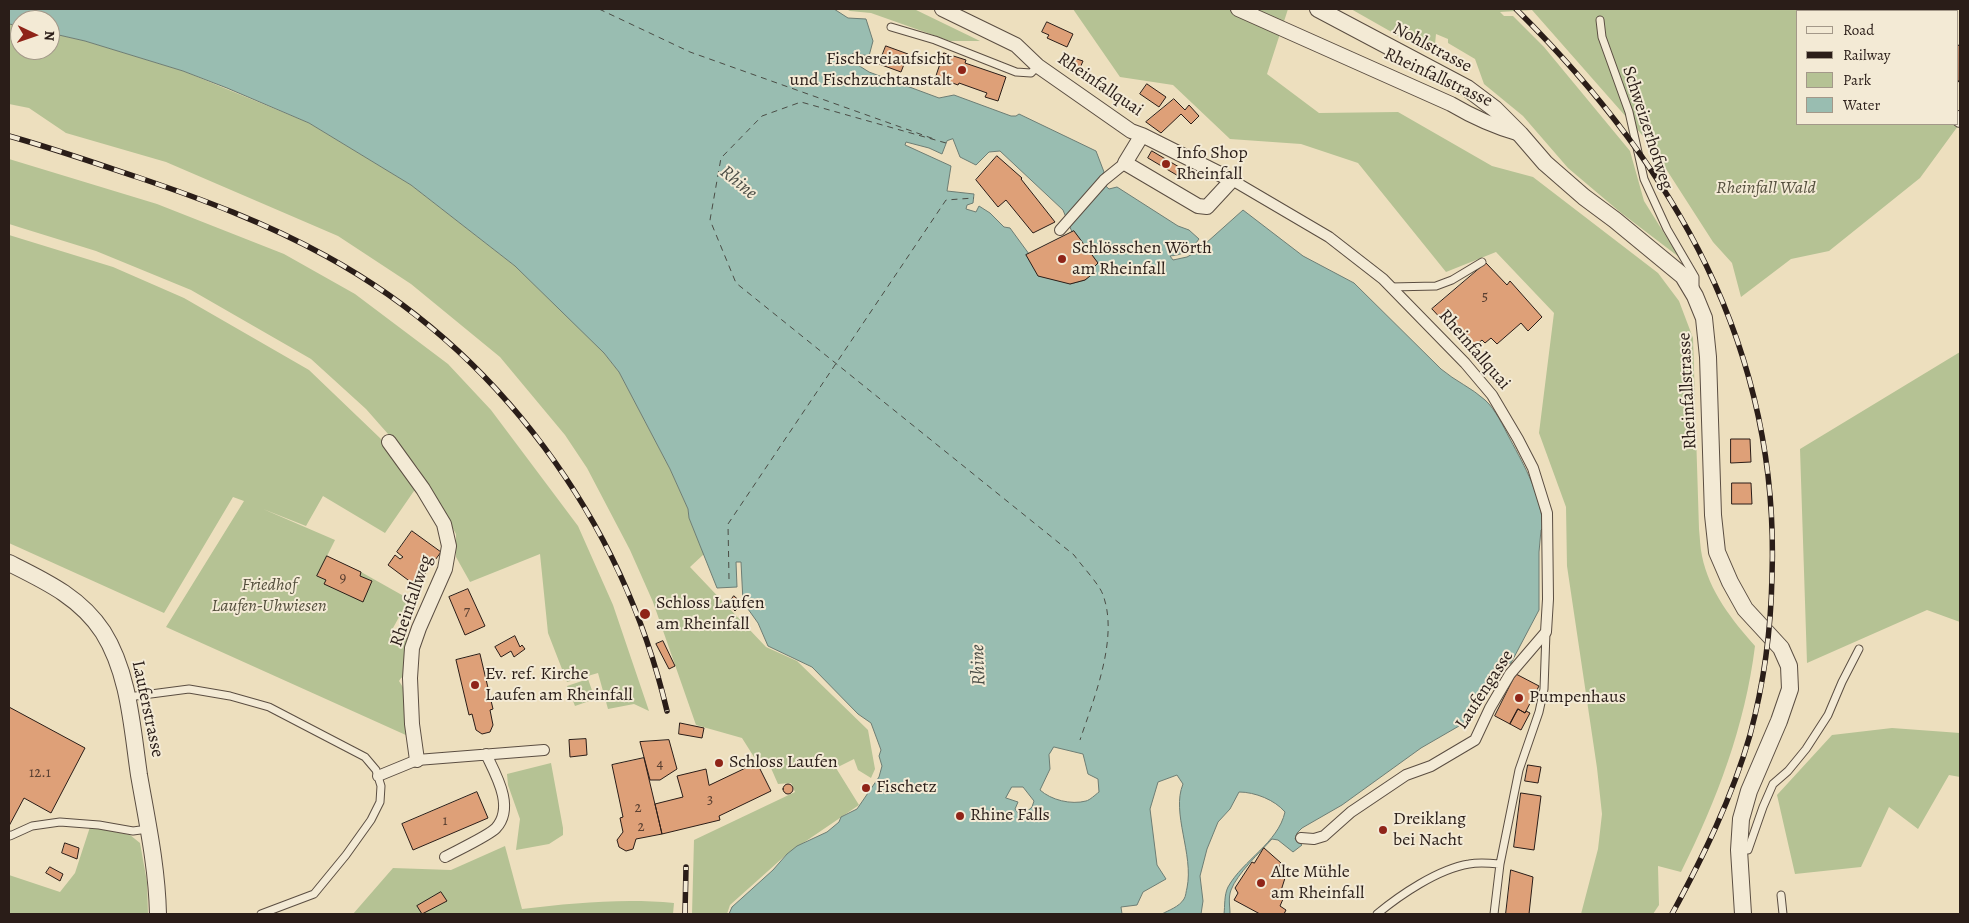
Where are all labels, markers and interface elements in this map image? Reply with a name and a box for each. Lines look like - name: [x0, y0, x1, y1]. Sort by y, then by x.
- north arrow: [10, 10, 60, 60]
- legend: [1796, 10, 1959, 125]
- street label: Nohlstrasse: [1389, 18, 1475, 78]
- text: Road: [1843, 20, 1874, 40]
- text: N: [40, 30, 59, 41]
- street label: Rheinfallstrasse: [1380, 43, 1496, 113]
- text: Railway: [1843, 45, 1890, 65]
- street label: Rheinfallquai: [1053, 48, 1147, 122]
- place label: Fischereiaufsicht und Fischzuchtanstalt: [789, 49, 952, 92]
- street label: Schweizerhofweg: [1617, 63, 1677, 193]
- marker: Fischereiaufsicht und Fischzuchtanstalt: [956, 64, 968, 76]
- text: Park: [1843, 70, 1871, 90]
- text: Water: [1843, 95, 1880, 115]
- place label: Info Shop Rheinfall: [1176, 143, 1248, 186]
- marker: Info Shop Rheinfall: [1160, 158, 1172, 170]
- water label: Rhine: [715, 161, 761, 205]
- park label: Rheinfall Wald: [1716, 178, 1816, 200]
- place label: Schlösschen Wörth am Rheinfall: [1072, 238, 1212, 280]
- marker: Schlösschen Wörth am Rheinfall: [1056, 253, 1068, 265]
- house number: 5: [1482, 288, 1488, 306]
- street label: Rheinfallquai: [1433, 306, 1515, 394]
- street label: Rheinfallstrasse: [1674, 332, 1702, 450]
- street label: Rheinfallweg: [386, 552, 438, 650]
- house number: 9: [340, 569, 346, 587]
- park label: Friedhof Laufen-Uhwiesen: [211, 575, 327, 618]
- place label: Schloss Laufen am Rheinfall: [656, 593, 765, 636]
- house number: 7: [464, 603, 470, 621]
- marker: Schloss Laufen am Rheinfall: [638, 607, 652, 621]
- water label: Rhine: [967, 644, 991, 686]
- street label: Laufengasse: [1451, 646, 1519, 734]
- street label: Lauferstrasse: [126, 659, 168, 759]
- place label: Ev. ref. Kirche Laufen am Rheinfall: [485, 664, 633, 706]
- marker: Ev. ref. Kirche Laufen am Rheinfall: [469, 679, 481, 691]
- place label: Pumpenhaus: [1529, 687, 1626, 709]
- marker: Pumpenhaus: [1513, 692, 1525, 704]
- place label: Schloss Laufen: [729, 752, 838, 774]
- house number: 4: [657, 755, 663, 773]
- marker: Schloss Laufen: [713, 757, 725, 769]
- house number: 12.1: [29, 764, 51, 782]
- place label: Fischetz: [876, 777, 937, 799]
- marker: Fischetz: [860, 782, 872, 794]
- house number: 3: [707, 791, 713, 809]
- house number: 2: [634, 799, 642, 817]
- place label: Rhine Falls: [970, 805, 1050, 827]
- place label: Dreiklang bei Nacht: [1393, 809, 1466, 852]
- marker: Rhine Falls: [954, 810, 966, 822]
- house number: 1: [442, 812, 448, 830]
- house number: 2: [637, 818, 645, 836]
- marker: Dreiklang bei Nacht: [1377, 824, 1389, 836]
- place label: Alte Mühle am Rheinfall: [1271, 862, 1364, 904]
- marker: Alte Mühle am Rheinfall: [1255, 877, 1267, 889]

